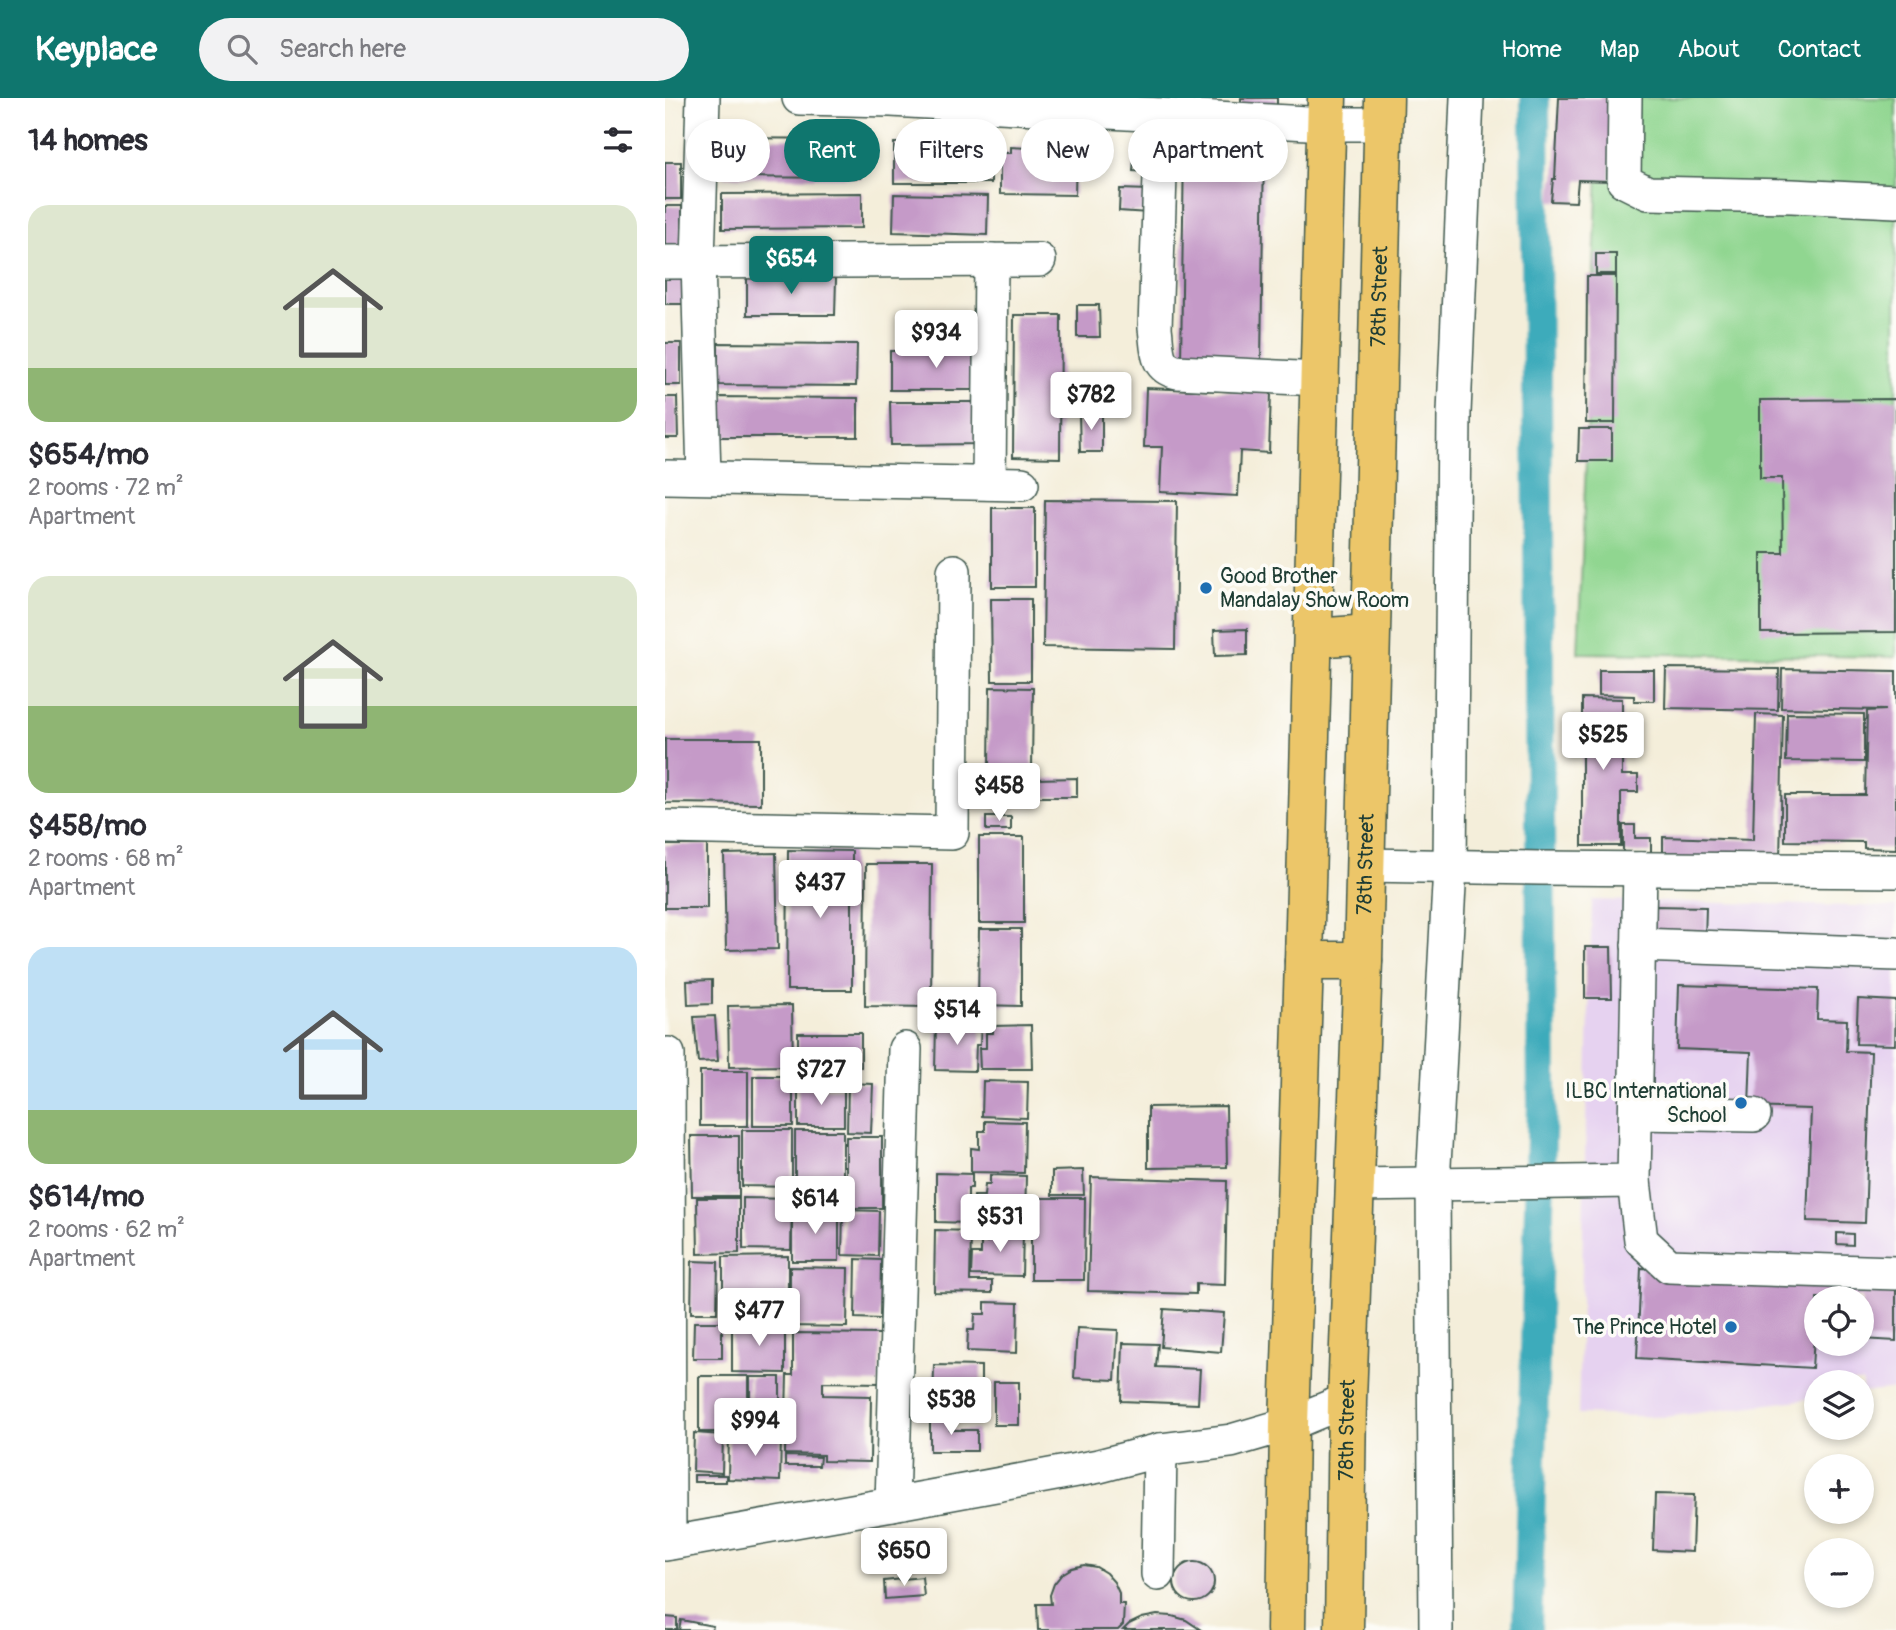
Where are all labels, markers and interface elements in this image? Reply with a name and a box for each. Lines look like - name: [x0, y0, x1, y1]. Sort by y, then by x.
- search box: [199, 18, 689, 81]
- text: Keyplace: [35, 29, 157, 70]
- icon: search: [223, 30, 261, 68]
- text: Search here: [279, 33, 406, 65]
- text: Home: [1501, 35, 1562, 64]
- text: Map: [1600, 35, 1640, 64]
- text: About: [1678, 35, 1740, 64]
- text: Contact: [1778, 35, 1861, 64]
- chip: Buy: [686, 119, 770, 182]
- chip: Rent: [784, 119, 880, 182]
- chip: Filters: [894, 119, 1007, 182]
- chip: New: [1021, 119, 1114, 182]
- chip: Apartment: [1128, 119, 1288, 182]
- icon: filters: [599, 121, 637, 159]
- text: 14 homes: [28, 122, 148, 159]
- pin: $654: [750, 236, 832, 296]
- text: $654: [765, 244, 817, 273]
- street label: 78th Street: [1365, 245, 1394, 348]
- icon: home: [270, 250, 396, 376]
- pin: $934: [895, 310, 977, 370]
- text: $934: [911, 318, 961, 347]
- pin: $782: [1050, 372, 1132, 432]
- text: $782: [1066, 380, 1116, 409]
- text: $654/mo: [28, 436, 149, 473]
- text: 2 rooms · 72 m²: [28, 473, 184, 502]
- text: Apartment: [28, 502, 135, 531]
- place label: Good Brother Mandalay Show Room: [1220, 563, 1409, 614]
- marker: Good Brother Mandalay Show Room: [1198, 580, 1214, 596]
- icon: home: [270, 621, 396, 747]
- pin: $525: [1562, 712, 1644, 772]
- text: $525: [1578, 720, 1628, 749]
- pin: $458: [958, 764, 1040, 823]
- text: $458: [974, 771, 1024, 800]
- text: $458/mo: [28, 807, 147, 844]
- street label: 78th Street: [1351, 813, 1381, 915]
- text: 2 rooms · 68 m²: [28, 844, 184, 873]
- pin: $437: [779, 860, 861, 920]
- text: $437: [795, 868, 845, 897]
- text: Apartment: [28, 873, 135, 902]
- pin: $514: [916, 988, 998, 1047]
- icon: home: [270, 992, 396, 1118]
- text: $514: [933, 995, 981, 1024]
- pin: $727: [780, 1048, 862, 1107]
- text: $727: [796, 1055, 846, 1084]
- place label: ILBC International School: [1565, 1078, 1727, 1129]
- marker: ILBC International School: [1733, 1095, 1749, 1111]
- pin: $614: [774, 1176, 856, 1236]
- text: $614/mo: [28, 1178, 144, 1215]
- text: $614: [791, 1184, 839, 1213]
- pin: $531: [959, 1194, 1041, 1254]
- text: $531: [977, 1202, 1023, 1231]
- text: 2 rooms · 62 m²: [28, 1215, 185, 1244]
- text: Apartment: [28, 1244, 135, 1273]
- map controls: [1804, 1286, 1874, 1608]
- button: locate: [1804, 1286, 1874, 1356]
- pin: $477: [718, 1288, 800, 1348]
- text: $477: [734, 1296, 784, 1325]
- place label: The Prince Hotel: [1573, 1314, 1717, 1341]
- marker: The Prince Hotel: [1723, 1319, 1739, 1335]
- button: layers: [1804, 1370, 1874, 1440]
- pin: $538: [910, 1378, 992, 1437]
- street label: 78th Street: [1333, 1378, 1362, 1481]
- text: $538: [926, 1385, 976, 1414]
- pin: $994: [714, 1398, 796, 1458]
- text: $994: [730, 1406, 780, 1435]
- button: +: [1804, 1454, 1874, 1524]
- pin: $650: [863, 1528, 945, 1588]
- text: $650: [877, 1536, 931, 1565]
- button: −: [1804, 1538, 1874, 1608]

